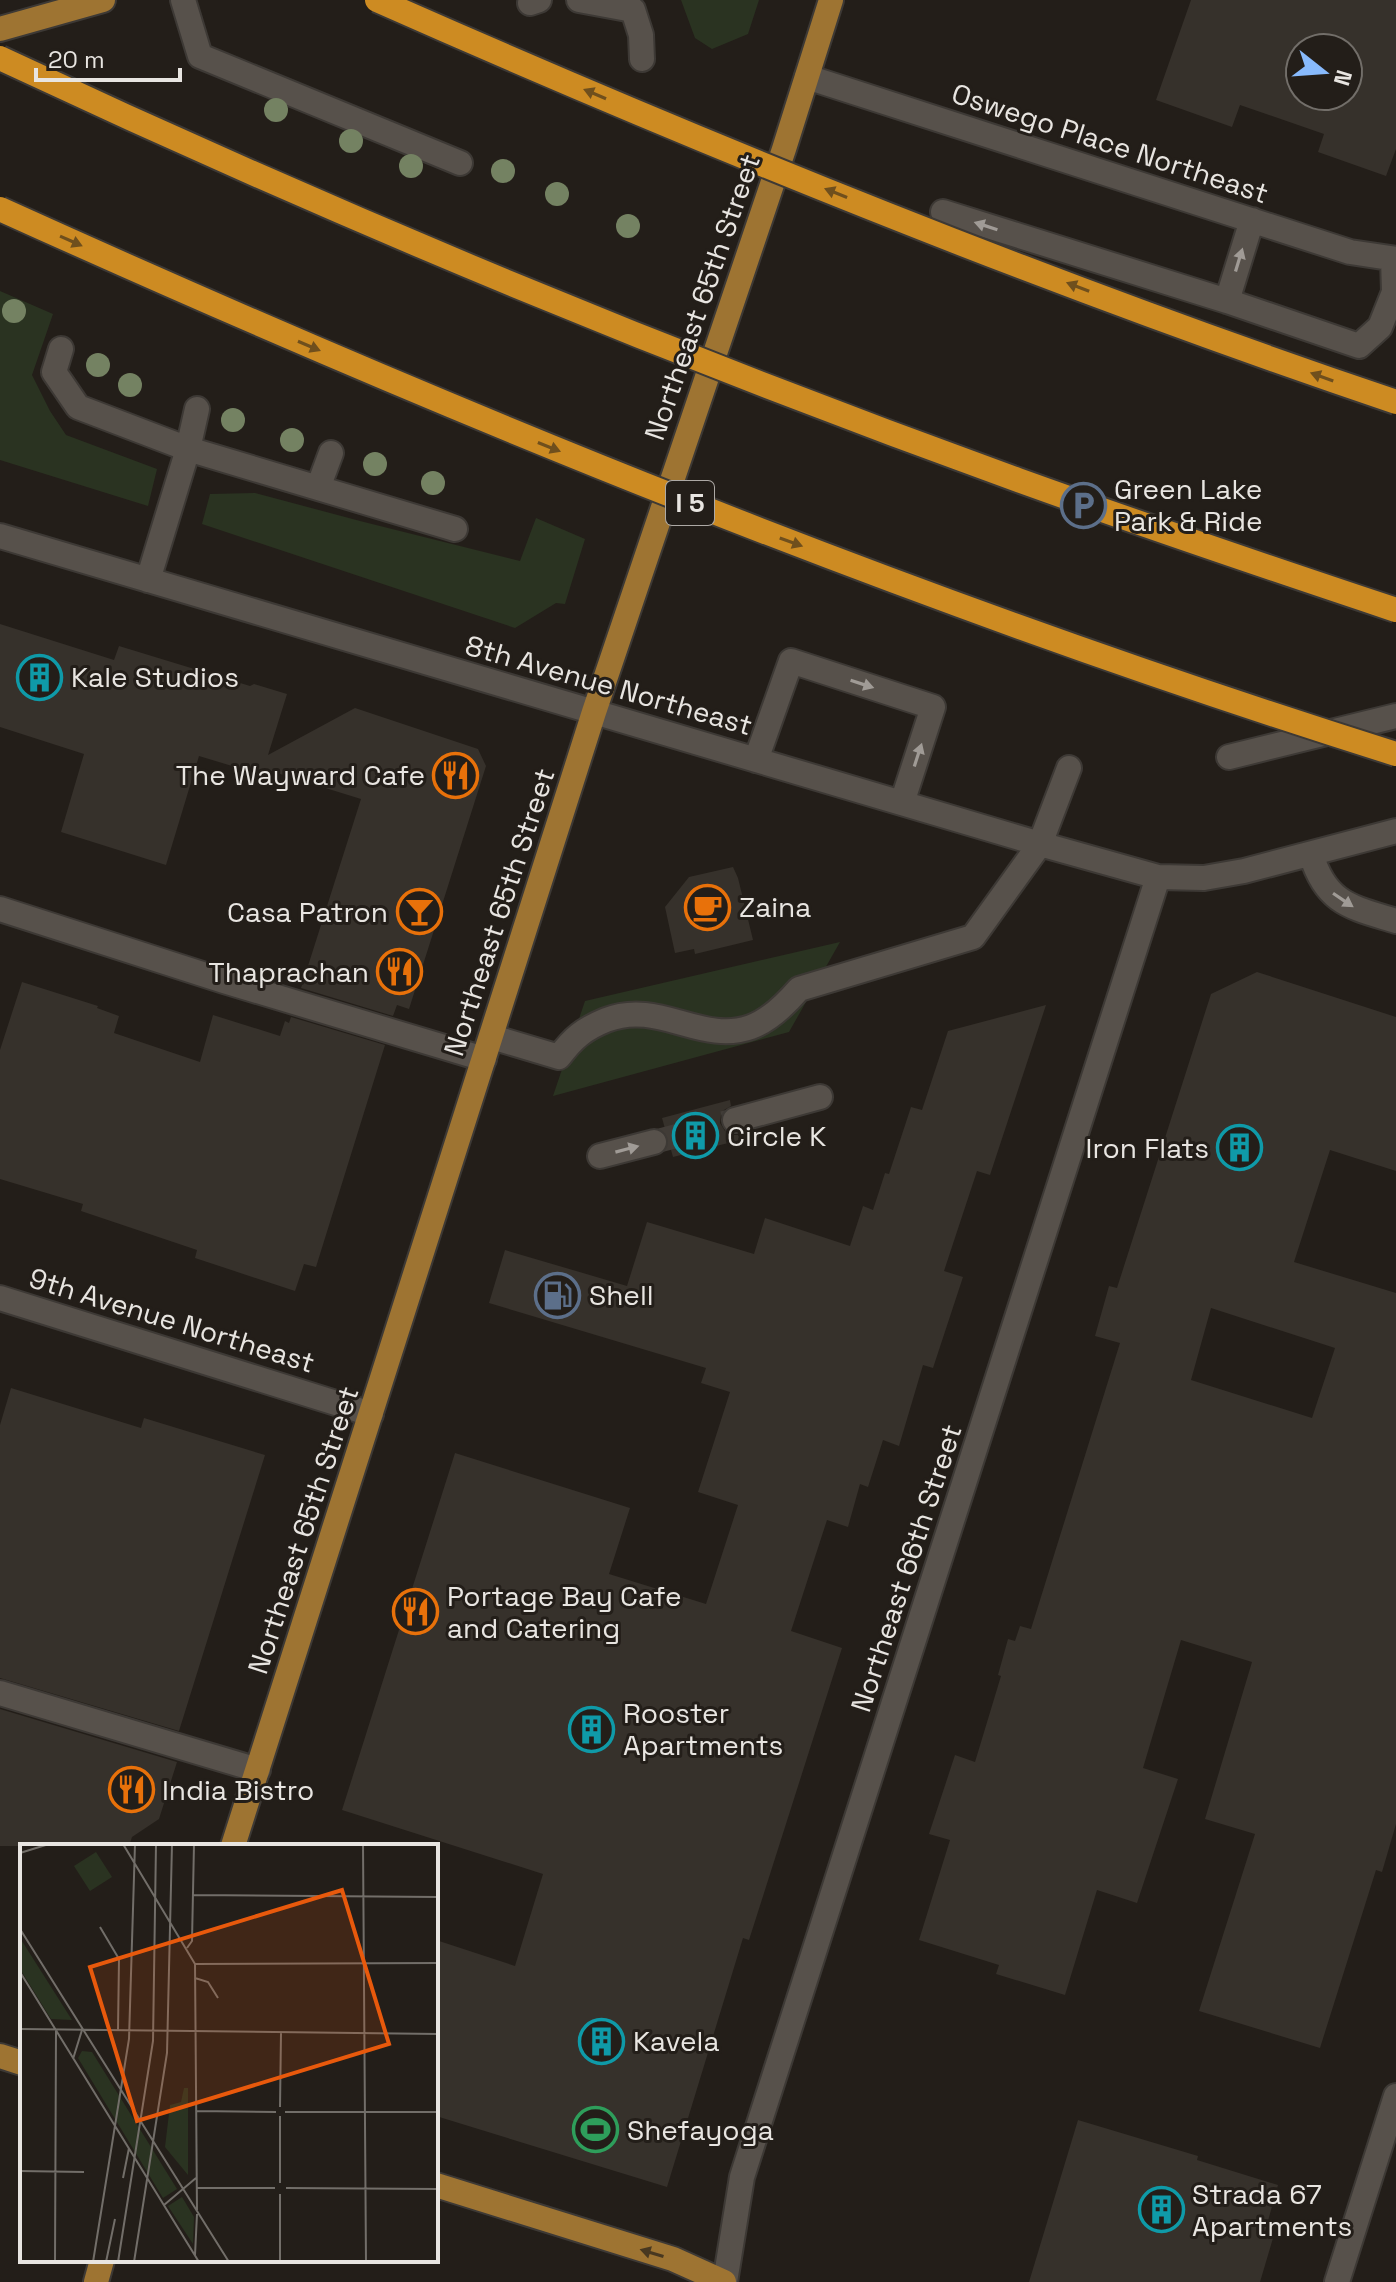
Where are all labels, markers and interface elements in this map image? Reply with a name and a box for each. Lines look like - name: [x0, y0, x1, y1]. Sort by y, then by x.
- scale bar: [36, 32, 180, 82]
- north arrow: [1284, 32, 1364, 112]
- text: 20 m: [48, 44, 105, 75]
- text: N: [1328, 67, 1359, 89]
- street label: Oswego Place Northeast: [947, 75, 1273, 211]
- one-way arrow: [583, 88, 607, 101]
- street label: Northeast 65th Street: [636, 149, 768, 445]
- one-way arrow: [824, 187, 848, 200]
- one-way arrow: [974, 219, 998, 231]
- one-way arrow: [59, 234, 83, 248]
- one-way arrow: [1233, 248, 1246, 272]
- one-way arrow: [1066, 281, 1090, 293]
- one-way arrow: [297, 340, 321, 353]
- one-way arrow: [1310, 370, 1334, 382]
- one-way arrow: [537, 440, 561, 453]
- place label: Green Lake Park & Ride: [1114, 471, 1263, 539]
- road number: I 5: [666, 481, 714, 525]
- parking icon: Green Lake Park & Ride: [1059, 481, 1107, 529]
- one-way arrow: [779, 536, 803, 549]
- street label: 8th Avenue Northeast: [461, 627, 757, 743]
- building icon: Kale Studios: [16, 653, 64, 701]
- place label: Kale Studios: [71, 659, 239, 695]
- one-way arrow: [850, 678, 874, 691]
- one-way arrow: [912, 743, 924, 767]
- restaurant icon: The Wayward Cafe: [432, 751, 480, 799]
- place label: The Wayward Cafe: [176, 757, 425, 793]
- street label: Northeast 65th Street: [435, 764, 563, 1060]
- cafe icon: Zaina: [684, 883, 732, 931]
- bar icon: Casa Patron: [395, 888, 443, 936]
- place label: Zaina: [739, 889, 811, 925]
- one-way arrow: [1332, 892, 1353, 907]
- place label: Casa Patron: [227, 894, 388, 930]
- restaurant icon: Thaprachan: [376, 948, 424, 996]
- place label: Thaprachan: [208, 954, 369, 990]
- building icon: Circle K: [672, 1112, 720, 1160]
- place label: Circle K: [727, 1118, 826, 1154]
- building icon: Iron Flats: [1216, 1124, 1264, 1172]
- place label: Iron Flats: [1086, 1130, 1209, 1166]
- one-way arrow: [615, 1142, 640, 1154]
- street label: 9th Avenue Northeast: [25, 1259, 319, 1381]
- fuel station icon: Shell: [534, 1271, 582, 1319]
- place label: Shell: [589, 1277, 654, 1313]
- street label: Northeast 65th Street: [239, 1382, 367, 1678]
- street label: Northeast 66th Street: [842, 1419, 970, 1717]
- place label: Portage Bay Cafe and Catering: [447, 1578, 682, 1646]
- restaurant icon: Portage Bay Cafe and Catering: [392, 1588, 440, 1636]
- place label: Rooster Apartments: [623, 1695, 783, 1763]
- building icon: Rooster Apartments: [568, 1705, 616, 1753]
- restaurant icon: India Bistro: [107, 1766, 155, 1814]
- place label: India Bistro: [162, 1772, 314, 1808]
- inset map: [20, 1844, 438, 2262]
- building icon: Kavela: [578, 2017, 626, 2065]
- place label: Kavela: [633, 2023, 720, 2059]
- sports icon: Shefayoga: [572, 2106, 620, 2154]
- place label: Shefayoga: [627, 2112, 774, 2148]
- place label: Strada 67 Apartments: [1192, 2176, 1352, 2244]
- building icon: Strada 67 Apartments: [1137, 2186, 1185, 2234]
- one-way arrow: [639, 2246, 663, 2258]

